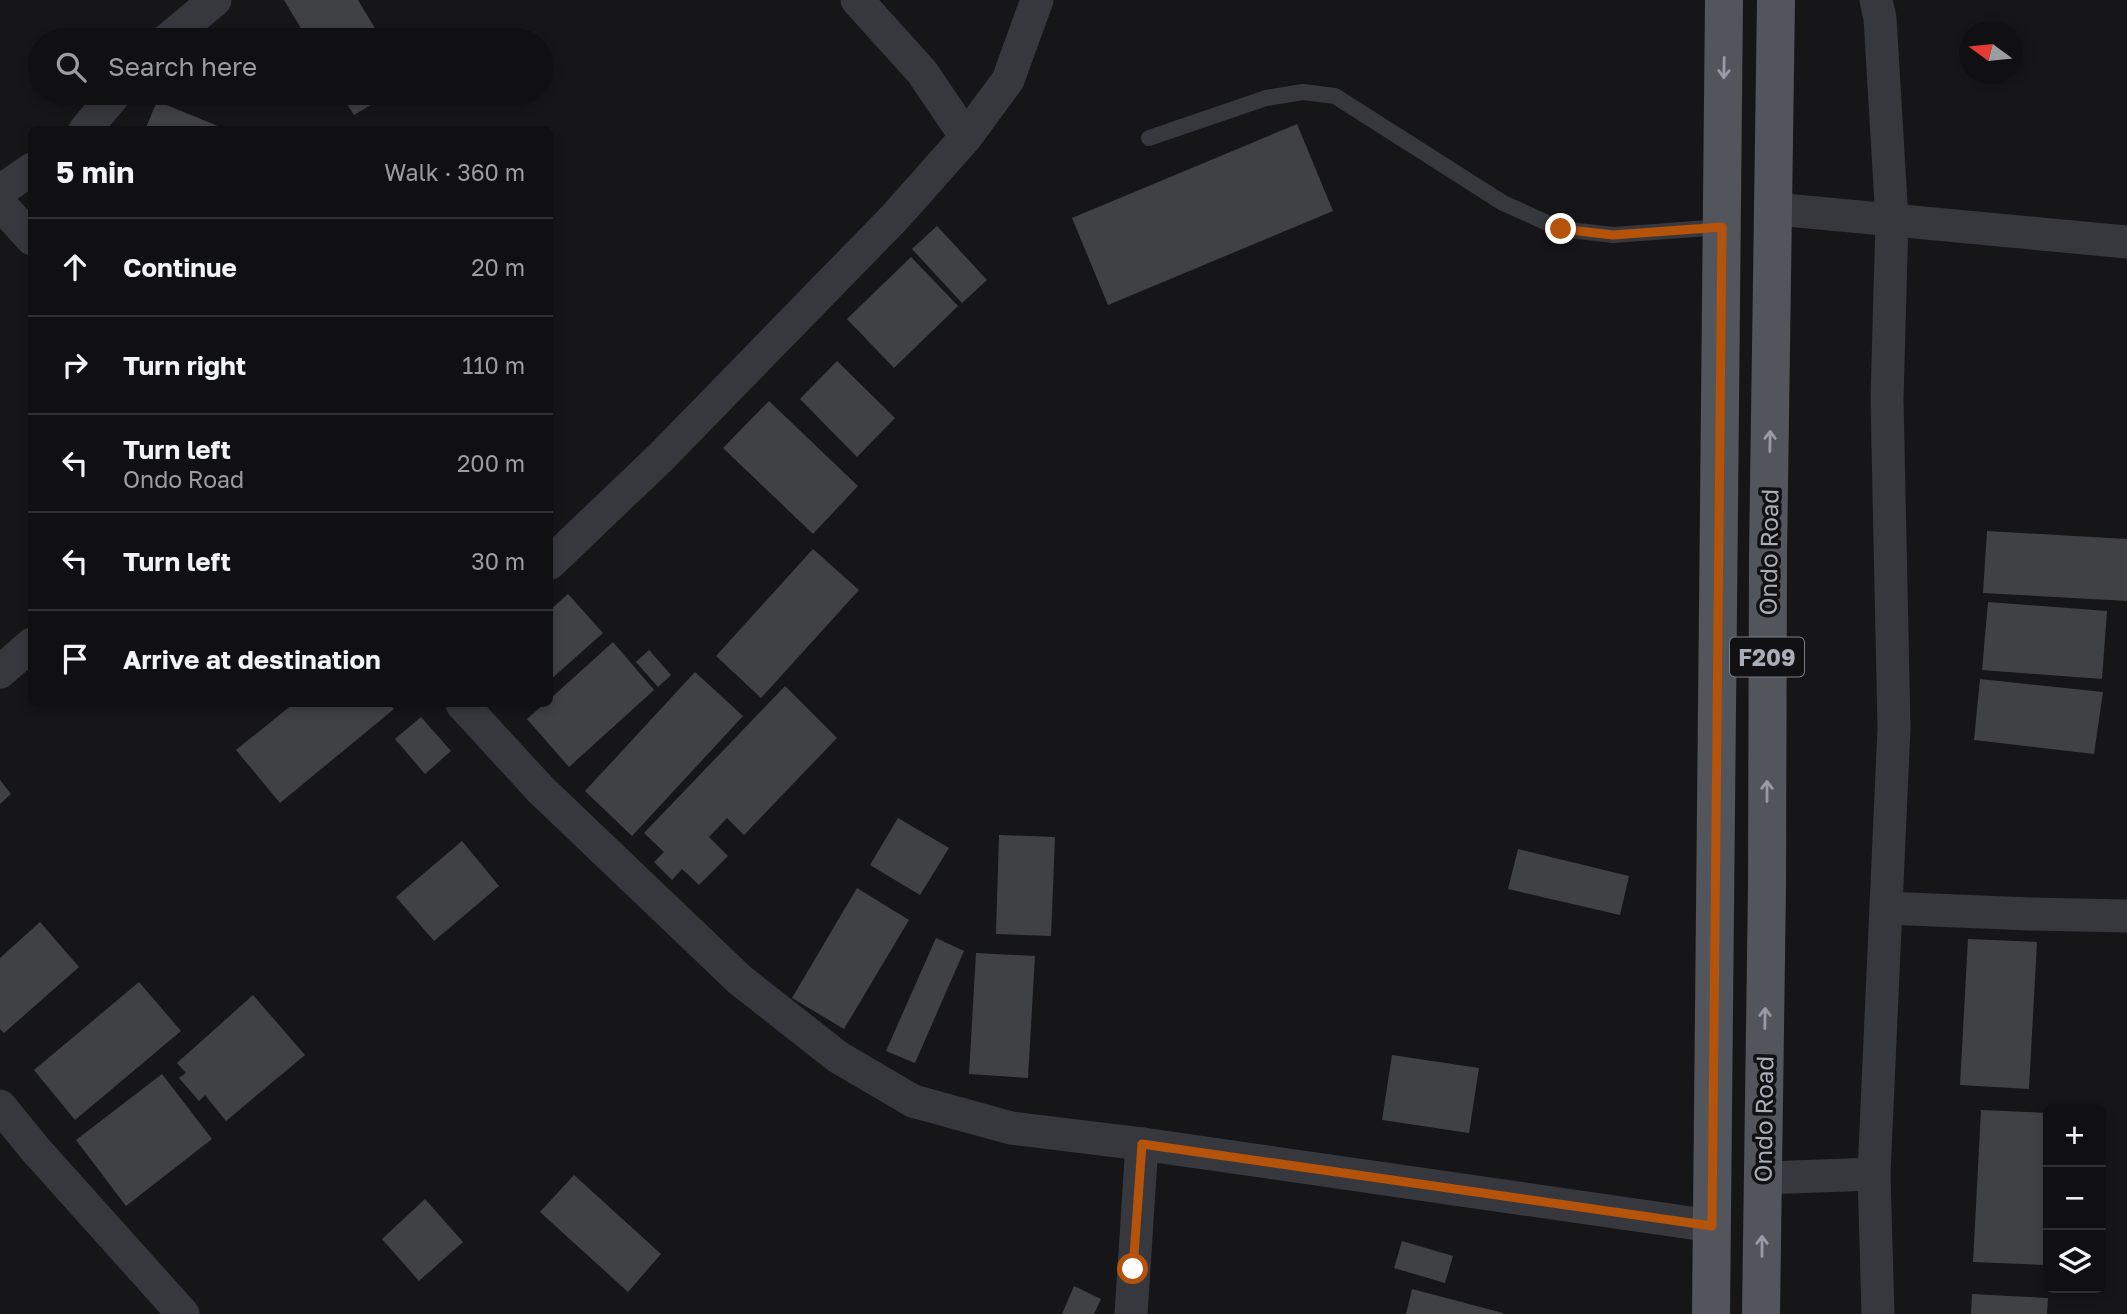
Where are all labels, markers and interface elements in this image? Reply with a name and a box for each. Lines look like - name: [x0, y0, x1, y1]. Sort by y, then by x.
- north arrow: [1959, 21, 2022, 84]
- search box: [28, 28, 553, 105]
- icon: search: [52, 48, 90, 86]
- text: Search here: [108, 51, 257, 82]
- one-way arrow: [1717, 56, 1730, 79]
- text: 5 min: [56, 154, 134, 190]
- text: Walk · 360 m: [384, 158, 525, 186]
- route end: [1545, 213, 1576, 244]
- icon: ahead: [56, 248, 94, 286]
- text: Continue: [123, 252, 237, 283]
- text: 20 m: [471, 253, 525, 281]
- icon: right: [56, 346, 94, 384]
- text: Turn right: [123, 350, 246, 381]
- text: 110 m: [462, 351, 525, 379]
- one-way arrow: [1763, 430, 1777, 453]
- text: Turn left: [123, 434, 231, 465]
- icon: left: [56, 444, 94, 482]
- text: 200 m: [457, 449, 525, 477]
- text: Ondo Road: [123, 465, 244, 493]
- street label: Ondo Road: [1752, 489, 1784, 615]
- icon: left: [56, 542, 94, 580]
- text: Turn left: [123, 546, 231, 577]
- text: 30 m: [471, 547, 525, 575]
- road number: F209: [1730, 638, 1804, 677]
- icon: arrive: [56, 640, 94, 678]
- text: Arrive at destination: [123, 644, 381, 675]
- one-way arrow: [1760, 780, 1774, 803]
- one-way arrow: [1758, 1007, 1772, 1030]
- street label: Ondo Road: [1747, 1056, 1779, 1182]
- map controls: [2043, 1104, 2106, 1293]
- button: +: [2043, 1104, 2106, 1167]
- button: −: [2043, 1167, 2106, 1230]
- button: layers: [2043, 1230, 2106, 1293]
- one-way arrow: [1755, 1235, 1769, 1258]
- route start: [1117, 1253, 1148, 1284]

